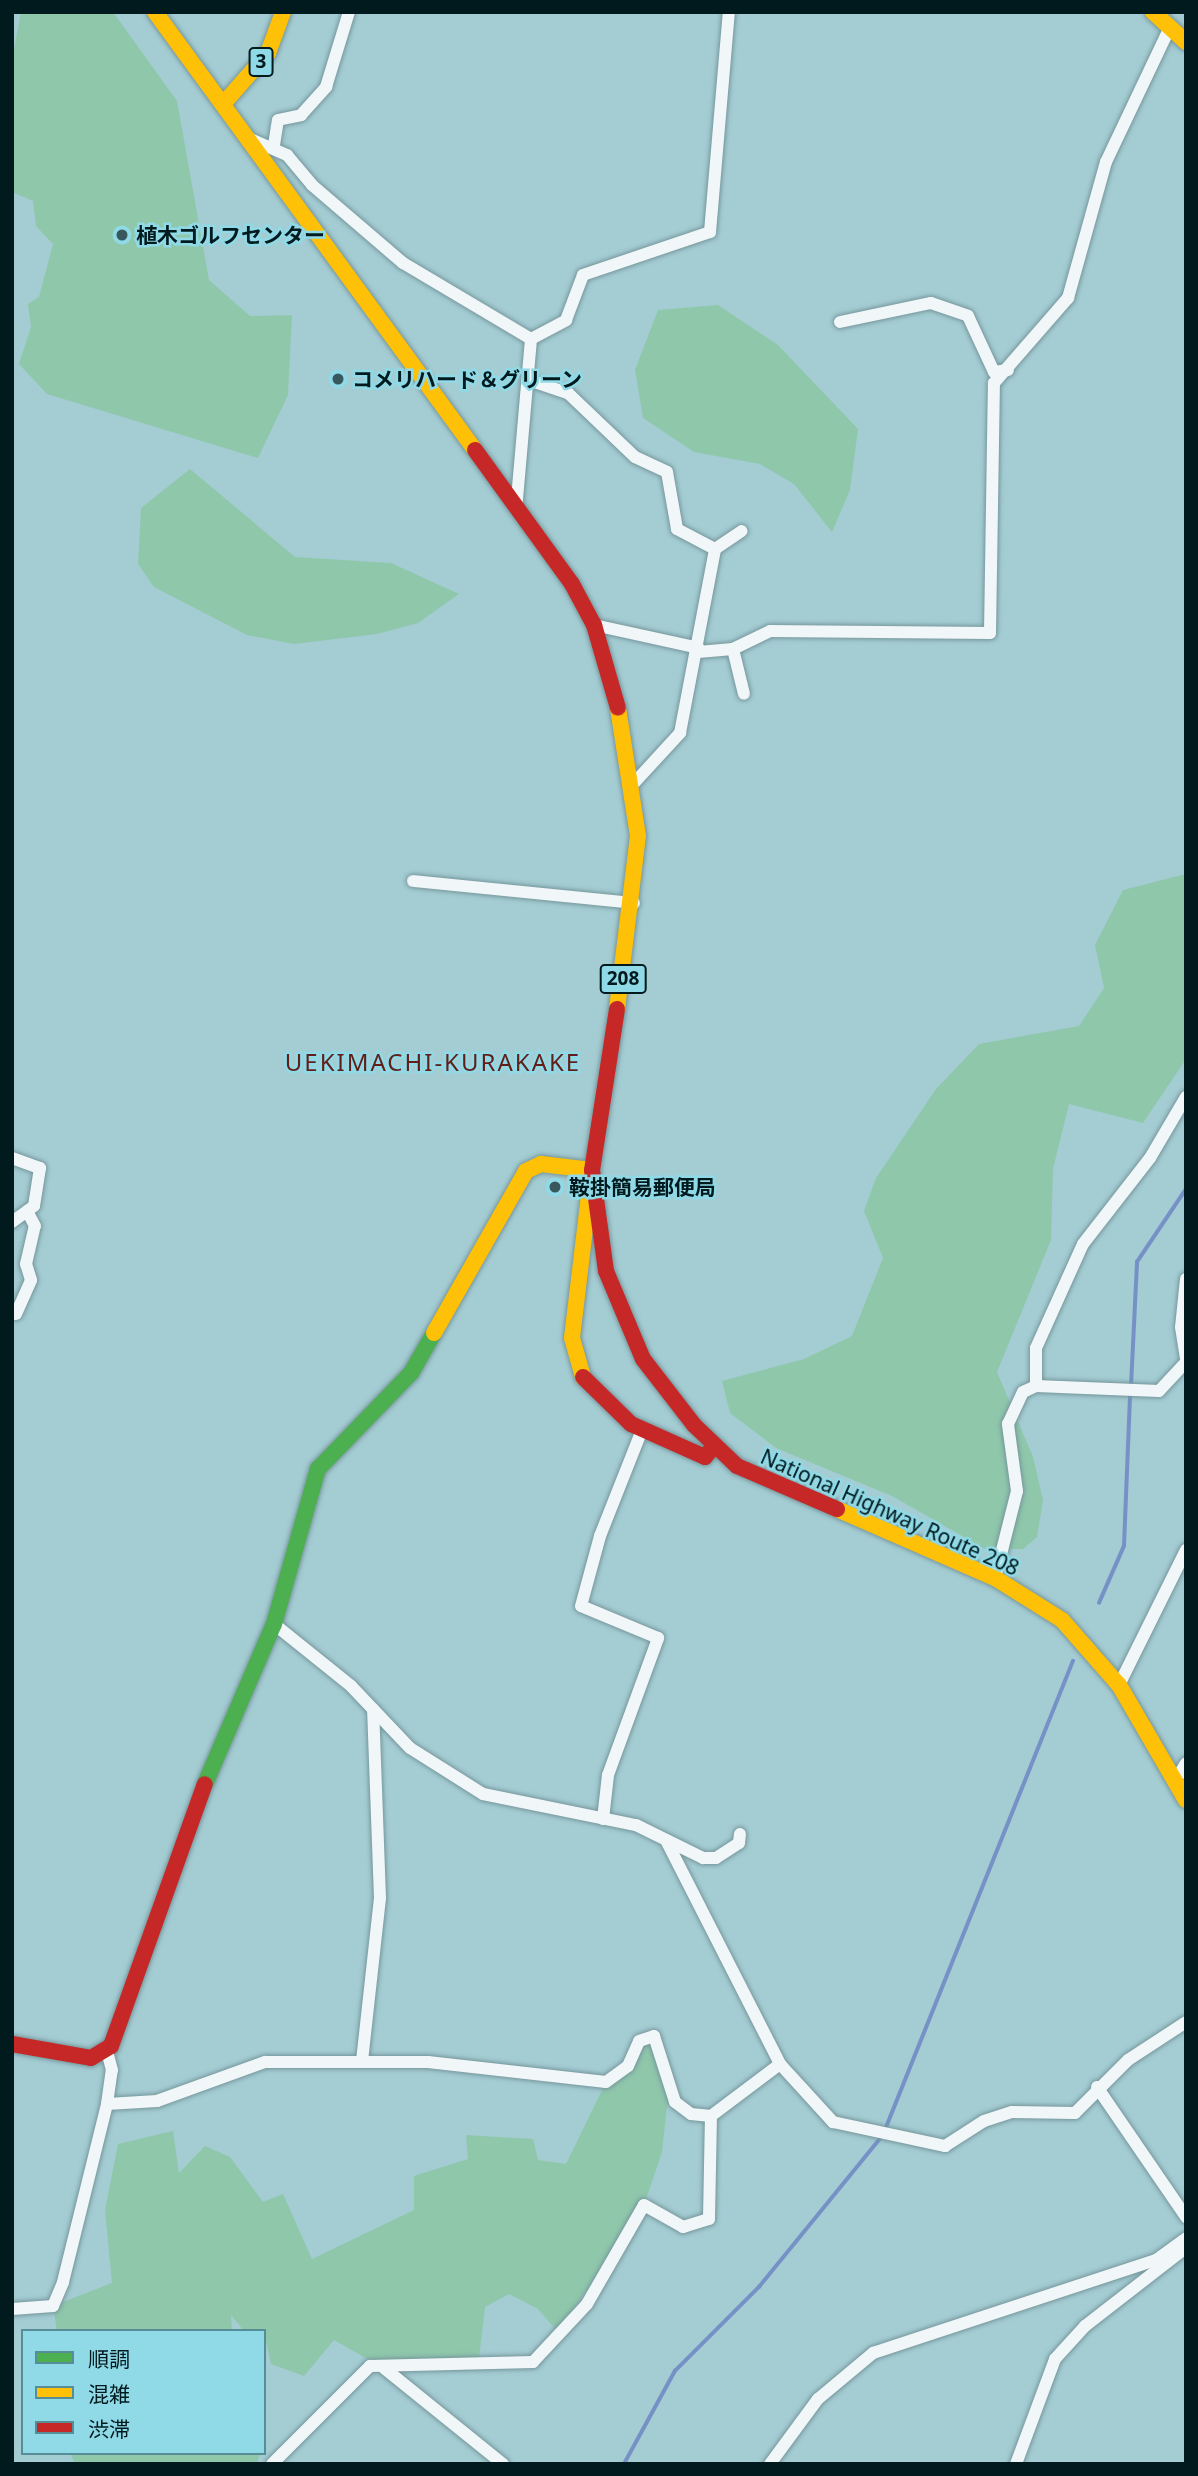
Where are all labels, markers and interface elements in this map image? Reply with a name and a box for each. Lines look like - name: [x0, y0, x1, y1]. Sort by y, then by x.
- road number: 3: [247, 46, 275, 78]
- place label: 植木ゴルフセンター: [136, 222, 325, 248]
- marker: 植木ゴルフセンター: [114, 227, 130, 243]
- place label: コメリハード＆グリーン: [352, 366, 583, 392]
- marker: コメリハード＆グリーン: [330, 371, 346, 387]
- road number: 208: [598, 964, 648, 995]
- district label: UEKIMACHI-KURAKAKE: [287, 1048, 579, 1076]
- place label: 鞍掛簡易郵便局: [569, 1174, 716, 1200]
- marker: 鞍掛簡易郵便局: [547, 1179, 563, 1195]
- street label: National Highway Route 208: [757, 1444, 1023, 1580]
- legend: [21, 2329, 266, 2455]
- text: 順調: [88, 2345, 130, 2373]
- text: 混雑: [88, 2380, 130, 2408]
- text: 渋滞: [88, 2415, 130, 2443]

